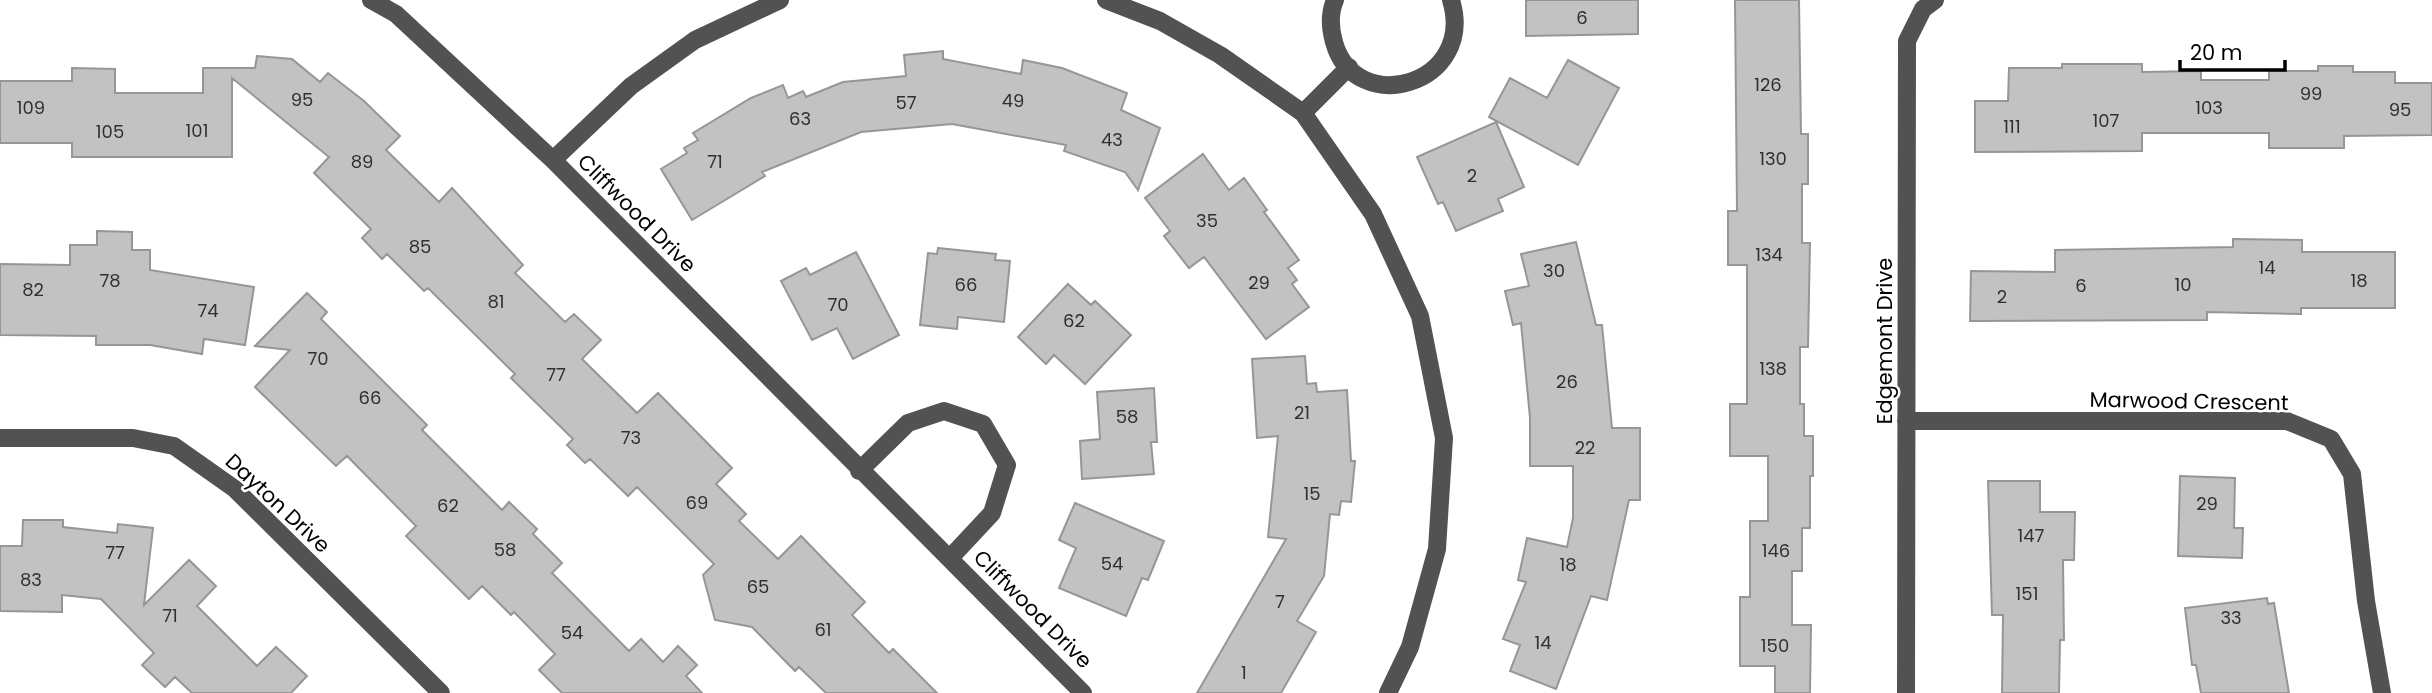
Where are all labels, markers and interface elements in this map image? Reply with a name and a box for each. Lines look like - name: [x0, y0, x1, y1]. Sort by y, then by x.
- house number: 6: [1576, 5, 1588, 30]
- scale bar: [2180, 28, 2285, 72]
- text: 20 m: [2190, 38, 2243, 67]
- house number: 126: [1754, 72, 1782, 97]
- house number: 99: [2300, 81, 2322, 106]
- house number: 95: [291, 87, 313, 112]
- house number: 49: [1002, 88, 1024, 113]
- house number: 57: [895, 90, 917, 115]
- house number: 109: [17, 95, 45, 120]
- house number: 103: [2195, 95, 2223, 120]
- house number: 95: [2389, 97, 2411, 122]
- house number: 63: [789, 106, 811, 131]
- house number: 107: [2093, 108, 2120, 133]
- house number: 111: [2003, 114, 2021, 139]
- house number: 101: [186, 118, 208, 143]
- house number: 105: [96, 119, 124, 144]
- house number: 43: [1101, 127, 1123, 152]
- house number: 130: [1759, 146, 1787, 171]
- street label: Cliffwood Drive: [571, 147, 703, 279]
- house number: 89: [351, 149, 373, 174]
- house number: 71: [707, 149, 723, 174]
- house number: 2: [1467, 163, 1477, 188]
- house number: 35: [1196, 208, 1218, 233]
- house number: 85: [409, 234, 431, 259]
- house number: 134: [1755, 242, 1783, 267]
- house number: 14: [2258, 255, 2276, 280]
- house number: 30: [1543, 258, 1565, 283]
- street label: Edgemont Drive: [1870, 258, 1899, 424]
- house number: 78: [99, 268, 121, 293]
- house number: 18: [2350, 268, 2368, 293]
- house number: 29: [1248, 270, 1270, 295]
- house number: 66: [955, 272, 977, 297]
- house number: 10: [2174, 272, 2192, 297]
- house number: 6: [2075, 273, 2087, 298]
- house number: 82: [22, 277, 44, 302]
- house number: 2: [1997, 284, 2007, 309]
- house number: 81: [487, 289, 505, 314]
- house number: 70: [827, 292, 849, 317]
- house number: 74: [197, 298, 219, 323]
- house number: 62: [1063, 308, 1085, 333]
- house number: 70: [307, 346, 329, 371]
- house number: 138: [1759, 356, 1787, 381]
- house number: 77: [546, 362, 566, 387]
- house number: 26: [1556, 369, 1578, 394]
- house number: 66: [359, 385, 381, 410]
- street label: Marwood Crescent: [2089, 385, 2289, 417]
- house number: 21: [1294, 400, 1310, 425]
- house number: 58: [1116, 404, 1138, 429]
- house number: 73: [621, 425, 641, 450]
- house number: 22: [1575, 435, 1595, 460]
- street label: Dayton Drive: [219, 447, 337, 559]
- house number: 15: [1303, 481, 1321, 506]
- house number: 69: [686, 490, 708, 515]
- house number: 29: [2196, 491, 2218, 516]
- house number: 62: [437, 493, 459, 518]
- house number: 147: [2018, 523, 2045, 548]
- house number: 58: [494, 537, 516, 562]
- house number: 146: [1762, 538, 1790, 563]
- house number: 77: [105, 540, 125, 565]
- street label: Cliffwood Drive: [967, 543, 1099, 675]
- house number: 54: [1101, 551, 1123, 576]
- house number: 18: [1559, 552, 1577, 577]
- house number: 83: [20, 567, 42, 592]
- house number: 65: [747, 574, 769, 599]
- house number: 151: [2016, 581, 2038, 606]
- house number: 7: [1275, 589, 1285, 614]
- house number: 71: [162, 603, 178, 628]
- house number: 33: [2220, 605, 2242, 630]
- house number: 61: [814, 617, 832, 642]
- house number: 54: [561, 620, 583, 645]
- house number: 14: [1534, 630, 1552, 655]
- house number: 150: [1761, 633, 1789, 658]
- house number: 1: [1241, 660, 1247, 685]

